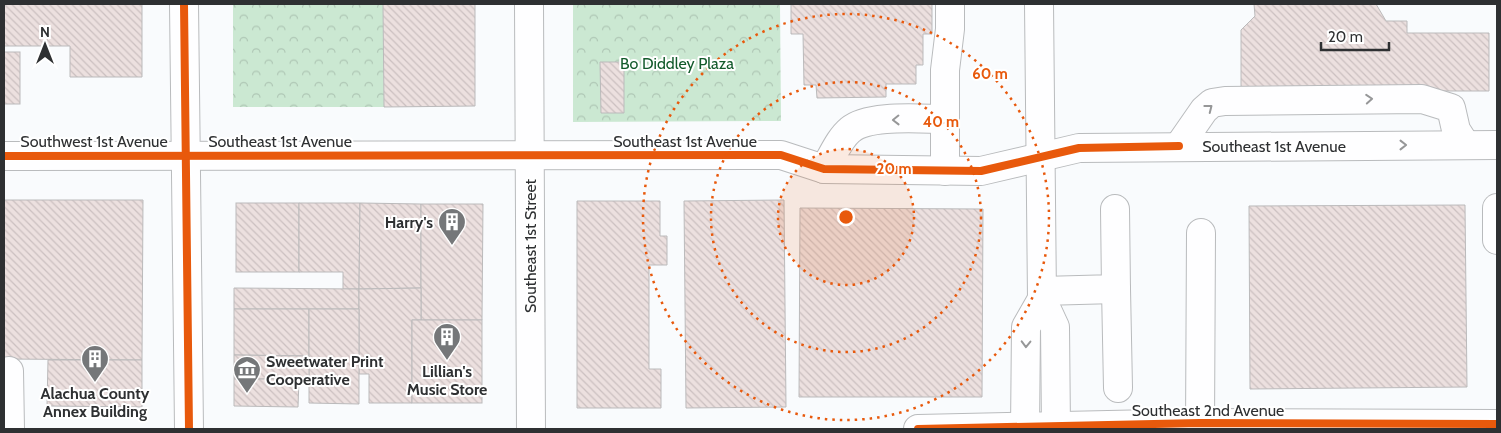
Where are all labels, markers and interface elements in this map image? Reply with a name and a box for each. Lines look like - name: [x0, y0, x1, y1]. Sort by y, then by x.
- north arrow: [20, 20, 70, 70]
- scale bar: [1321, 20, 1388, 52]
- text: N: [40, 23, 50, 41]
- text: 20 m: [1328, 28, 1363, 46]
- park label: Bo Diddley Plaza: [620, 54, 734, 73]
- text: 60 m: [972, 65, 1008, 83]
- one-way arrow: [1365, 94, 1373, 105]
- one-way arrow: [1203, 105, 1212, 114]
- text: 40 m: [923, 113, 959, 131]
- one-way arrow: [892, 115, 900, 125]
- street label: Southwest 1st Avenue: [20, 132, 168, 151]
- street label: Southeast 1st Avenue: [208, 132, 352, 151]
- street label: Southeast 1st Avenue: [613, 132, 757, 151]
- street label: Southeast 1st Avenue: [1202, 137, 1346, 156]
- one-way arrow: [1400, 140, 1407, 150]
- text: 20 m: [877, 160, 911, 178]
- street label: Southeast 1st Street: [521, 178, 540, 313]
- building icon: Harry's: [437, 207, 467, 246]
- centre of rings: [837, 208, 855, 226]
- place label: Harry's: [385, 213, 433, 232]
- building icon: Lillian's Music Store: [432, 322, 462, 361]
- one-way arrow: [1021, 340, 1031, 348]
- building icon: Alachua County Annex Building: [80, 344, 110, 383]
- place label: Sweetwater Print Cooperative: [266, 352, 384, 389]
- museum icon: Sweetwater Print Cooperative: [232, 355, 262, 394]
- place label: Lillian's Music Store: [407, 362, 487, 399]
- place label: Alachua County Annex Building: [41, 384, 150, 421]
- street label: Southeast 2nd Avenue: [1132, 401, 1284, 420]

